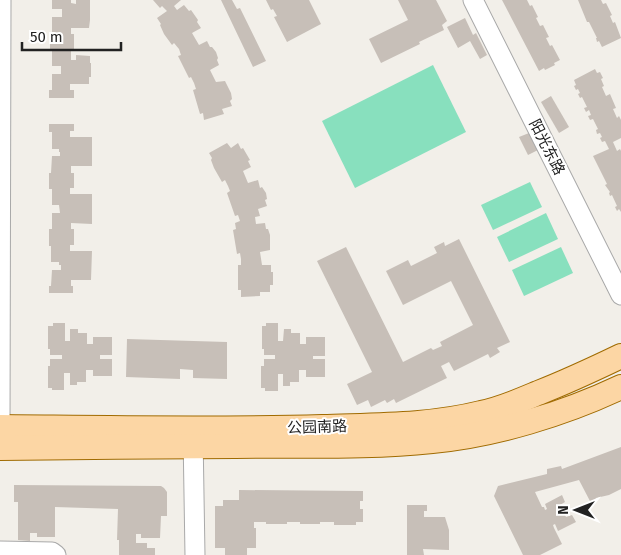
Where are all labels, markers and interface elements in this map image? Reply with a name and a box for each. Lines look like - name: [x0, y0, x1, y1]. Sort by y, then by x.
- scale bar: [22, 20, 121, 52]
- text: 50 m: [30, 28, 63, 46]
- street label: 阳光东路: [525, 116, 569, 178]
- street label: 公园南路: [287, 417, 347, 437]
- north arrow: [551, 485, 601, 535]
- text: N: [555, 505, 572, 515]

